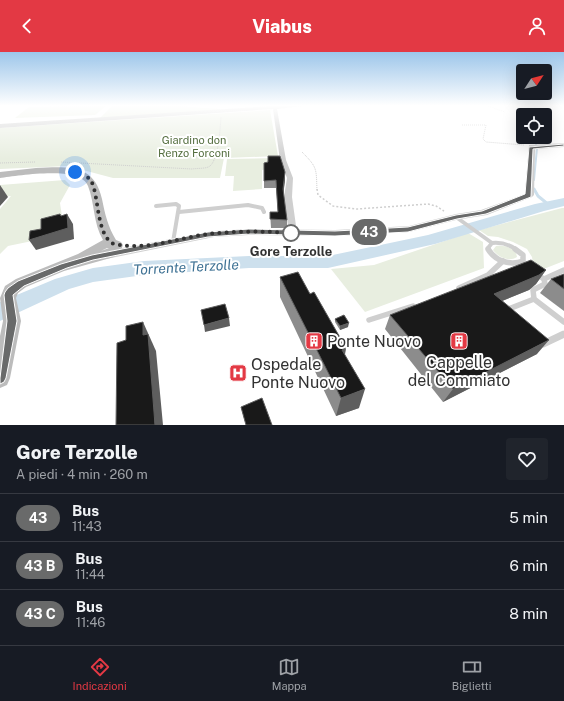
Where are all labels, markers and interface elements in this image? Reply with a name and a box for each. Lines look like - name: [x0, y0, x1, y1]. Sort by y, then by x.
- icon: back: [16, 15, 38, 37]
- icon: person: [526, 15, 548, 37]
- text: Viabus: [252, 16, 312, 37]
- north arrow: [516, 64, 552, 100]
- map controls: [516, 64, 552, 144]
- button: locate: [516, 108, 552, 144]
- park label: Giardino don Renzo Forconi: [158, 134, 230, 159]
- your location: [65, 162, 85, 182]
- line badge: 43: [351, 219, 387, 245]
- marker: Gore Terzolle: [282, 224, 300, 242]
- text: 43: [360, 224, 378, 240]
- place label: Gore Terzolle: [250, 244, 332, 259]
- water label: Torrente Terzolle: [133, 256, 240, 278]
- building icon: Ponte Nuovo: [304, 331, 324, 351]
- building icon: Cappelle del Commiato: [449, 331, 469, 351]
- place label: Ponte Nuovo: [327, 332, 421, 351]
- place label: Cappelle del Commiato: [408, 353, 510, 390]
- place label: Ospedale Ponte Nuovo: [251, 355, 345, 392]
- hospital icon: Ospedale Ponte Nuovo: [228, 363, 248, 383]
- button: heart: [506, 438, 548, 480]
- text: Gore Terzolle: [16, 441, 138, 463]
- text: A piedi · 4 min · 260 m: [16, 467, 148, 482]
- text: Bus: [72, 502, 99, 519]
- text: 5 min: [509, 509, 548, 526]
- text: 43: [29, 510, 47, 526]
- text: 11:43: [72, 519, 102, 534]
- text: Bus: [75, 550, 102, 567]
- text: 6 min: [510, 557, 548, 574]
- text: 43 B: [24, 558, 55, 574]
- text: 11:44: [75, 567, 105, 582]
- text: Bus: [76, 598, 103, 615]
- text: 8 min: [509, 605, 548, 622]
- text: 43 C: [24, 606, 56, 622]
- text: 11:46: [76, 615, 105, 630]
- tab: Indicazioni: [73, 656, 127, 692]
- tab: Mappa: [272, 656, 307, 692]
- tab: Biglietti: [452, 656, 491, 692]

